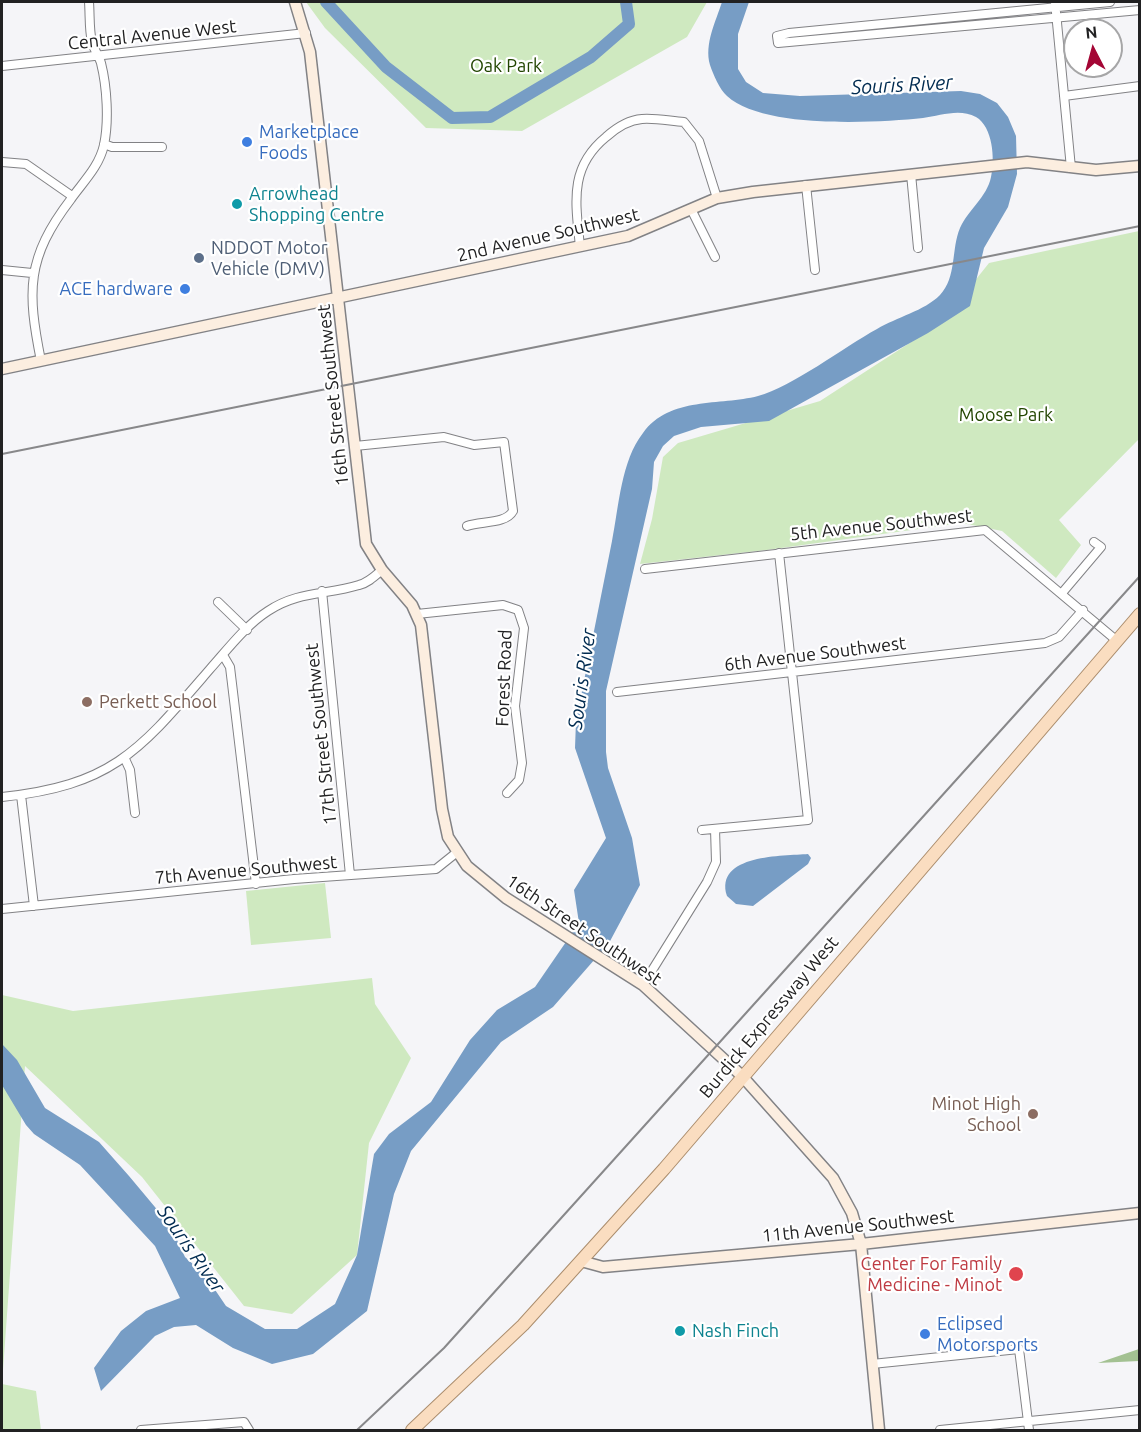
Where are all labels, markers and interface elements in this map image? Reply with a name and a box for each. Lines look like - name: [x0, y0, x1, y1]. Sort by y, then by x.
- street label: Central Avenue West: [67, 15, 237, 55]
- north arrow: [1063, 18, 1123, 78]
- text: N: [1084, 23, 1098, 42]
- park label: Oak Park: [470, 55, 542, 77]
- water label: Souris River: [851, 70, 953, 100]
- place label: Marketplace Foods: [259, 121, 359, 164]
- marker: Marketplace Foods: [240, 135, 254, 149]
- place label: Arrowhead Shopping Centre: [249, 183, 384, 226]
- marker: Arrowhead Shopping Centre: [230, 197, 244, 211]
- street label: 2nd Avenue Southwest: [455, 204, 641, 266]
- place label: NDDOT Motor Vehicle (DMV): [211, 237, 328, 280]
- marker: NDDOT Motor Vehicle (DMV): [192, 251, 206, 265]
- place label: ACE hardware: [59, 278, 173, 300]
- marker: ACE hardware: [178, 282, 192, 296]
- street label: 16th Street Southwest: [313, 303, 353, 487]
- park label: Moose Park: [959, 404, 1053, 426]
- street label: 5th Avenue Southwest: [789, 505, 973, 545]
- water label: Souris River: [563, 627, 601, 731]
- street label: Forest Road: [492, 629, 516, 727]
- street label: 6th Avenue Southwest: [723, 632, 907, 676]
- street label: 17th Street Southwest: [301, 642, 341, 826]
- place label: Perkett School: [99, 691, 217, 713]
- marker: Perkett School: [80, 695, 94, 709]
- street label: 7th Avenue Southwest: [154, 851, 338, 889]
- street label: 16th Street Southwest: [502, 870, 666, 990]
- street label: Burdick Expressway West: [695, 932, 843, 1102]
- place label: Minot High School: [931, 1093, 1021, 1136]
- marker: Minot High School: [1026, 1107, 1040, 1121]
- water label: Souris River: [152, 1200, 230, 1298]
- street label: 11th Avenue Southwest: [761, 1205, 955, 1247]
- place label: Center For Family Medicine - Minot: [861, 1253, 1002, 1296]
- marker: Center For Family Medicine - Minot: [1007, 1265, 1025, 1283]
- place label: Eclipsed Motorsports: [937, 1313, 1038, 1356]
- place label: Nash Finch: [692, 1320, 779, 1342]
- marker: Nash Finch: [673, 1324, 687, 1338]
- marker: Eclipsed Motorsports: [918, 1327, 932, 1341]

